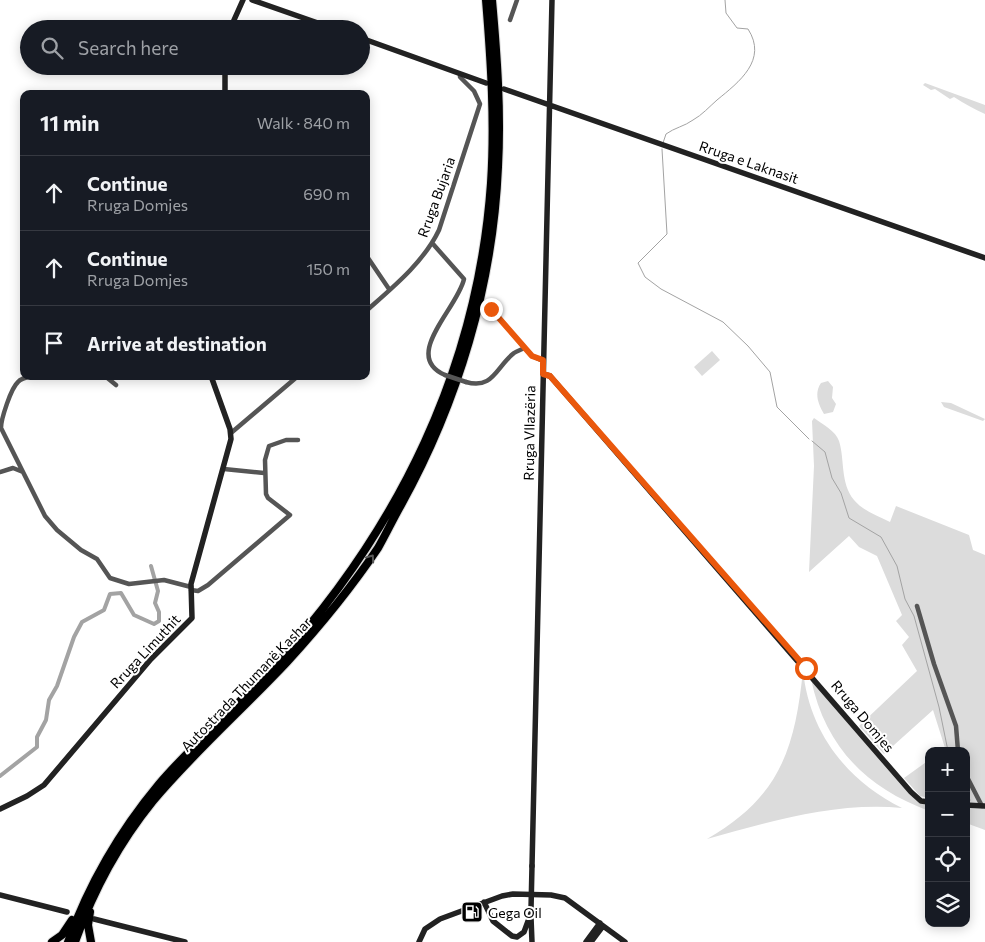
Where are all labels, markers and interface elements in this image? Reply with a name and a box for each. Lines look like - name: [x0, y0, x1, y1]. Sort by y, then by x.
- search box: [20, 20, 370, 75]
- icon: search: [38, 34, 66, 62]
- text: Search here: [78, 36, 178, 59]
- text: 11 min: [40, 110, 99, 135]
- text: Walk · 840 m: [257, 113, 350, 132]
- street label: Rruga e Laknasit: [697, 137, 801, 187]
- street label: Rruga Bujaria: [414, 154, 458, 240]
- text: Continue: [87, 172, 167, 195]
- icon: ahead: [40, 179, 68, 207]
- text: 690 m: [303, 184, 350, 203]
- text: Rruga Domjes: [87, 195, 188, 214]
- text: Continue: [87, 247, 167, 270]
- icon: ahead: [40, 254, 68, 282]
- text: 150 m: [307, 259, 350, 278]
- text: Rruga Domjes: [87, 270, 188, 289]
- route end: [480, 298, 503, 321]
- icon: arrive: [40, 329, 68, 357]
- text: Arrive at destination: [87, 332, 267, 355]
- street label: Rruga Vllazëria: [520, 385, 538, 481]
- one-way arrow: [365, 554, 374, 563]
- street label: Rruga Limuthit: [106, 610, 184, 692]
- street label: Autostrada Thumanë Kashar: [177, 613, 315, 755]
- route start: [795, 657, 818, 680]
- street label: Rruga Domjes: [828, 677, 898, 755]
- map controls: [925, 747, 970, 927]
- button: +: [925, 747, 970, 792]
- button: −: [925, 792, 970, 837]
- button: locate: [925, 837, 970, 882]
- button: layers: [925, 882, 970, 927]
- fuel station icon: Gega Oil: [460, 900, 484, 924]
- place label: Gega Oil: [488, 904, 542, 921]

